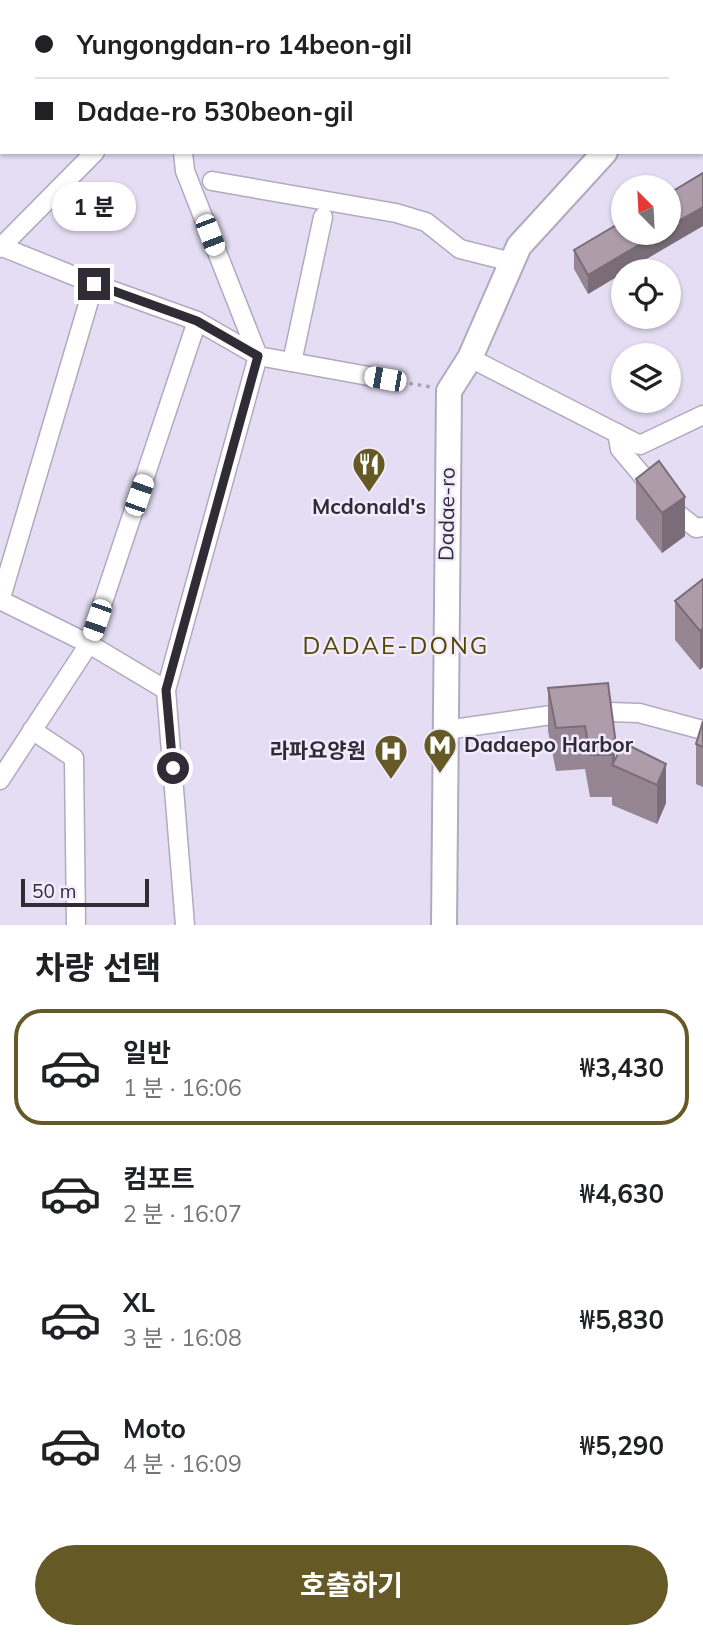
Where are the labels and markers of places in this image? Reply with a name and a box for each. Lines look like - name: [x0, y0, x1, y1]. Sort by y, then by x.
- restaurant icon: Mcdonald's: [350, 445, 388, 494]
- place label: Mcdonald's: [312, 493, 426, 519]
- metro station icon: Dadaepo Harbor: [421, 726, 459, 775]
- place label: Dadaepo Harbor: [464, 731, 634, 757]
- hospital icon: 라파요양원: [372, 732, 410, 781]
- place label: 라파요양원: [269, 737, 366, 763]

